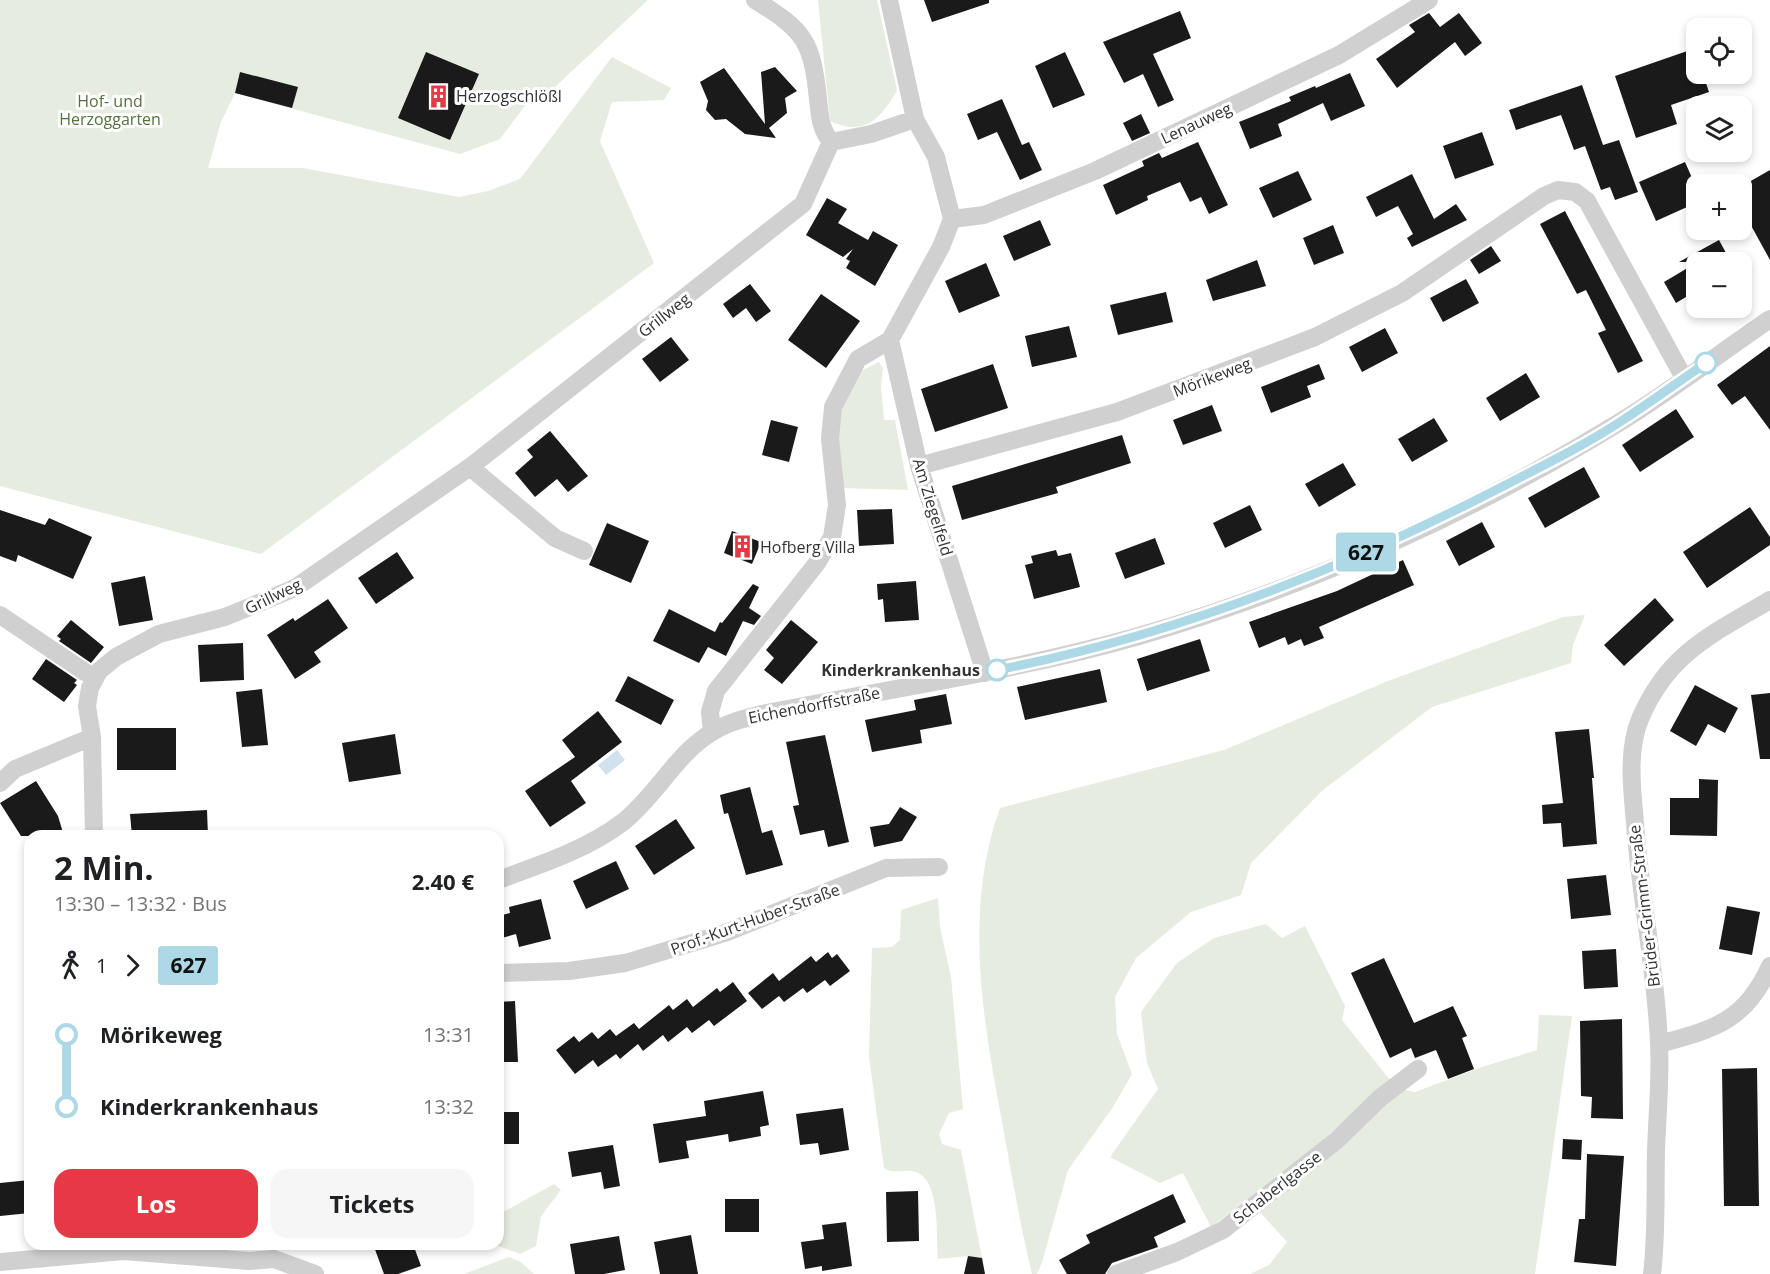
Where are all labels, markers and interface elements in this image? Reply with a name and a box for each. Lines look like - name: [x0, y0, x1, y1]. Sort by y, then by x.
- map controls: [1686, 18, 1752, 318]
- button: locate: [1686, 18, 1752, 84]
- building icon: Herzogschlößl: [425, 83, 451, 109]
- place label: Herzogschlößl: [456, 85, 562, 107]
- park label: Hof- und Herzoggarten: [59, 90, 161, 130]
- button: layers: [1686, 96, 1752, 162]
- street label: Lenauweg: [1157, 97, 1235, 149]
- button: +: [1686, 174, 1752, 240]
- button: −: [1686, 252, 1752, 318]
- street label: Grillweg: [633, 288, 695, 342]
- street label: Mörikeweg: [1170, 352, 1255, 402]
- unlabelled marker: [1695, 352, 1717, 374]
- street label: Am Ziegelfeld: [908, 455, 958, 559]
- line badge: 627: [1332, 532, 1400, 572]
- building icon: Hofberg Villa: [729, 534, 755, 560]
- place label: Hofberg Villa: [760, 536, 856, 558]
- text: 627: [1348, 538, 1384, 566]
- street label: Grillweg: [241, 573, 305, 619]
- place label: Kinderkrankenhaus: [821, 659, 980, 681]
- marker: Kinderkrankenhaus: [986, 659, 1008, 681]
- street label: Eichendorffstraße: [746, 681, 882, 729]
- street label: Brüder-Grimm-Straße: [1623, 824, 1665, 988]
- text: 2 Min.: [54, 845, 154, 890]
- text: 2.40 €: [412, 866, 474, 896]
- street label: Prof.-Kurt-Huber-Straße: [667, 878, 843, 960]
- text: 13:30 – 13:32 · Bus: [54, 890, 227, 917]
- icon: walk: [54, 949, 87, 982]
- icon: forward: [116, 949, 149, 982]
- text: 627: [170, 951, 206, 979]
- text: 1: [96, 952, 107, 979]
- text: Mörikeweg: [100, 1019, 222, 1049]
- text: 13:31: [423, 1021, 474, 1048]
- text: Kinderkrankenhaus: [100, 1091, 318, 1121]
- text: 13:32: [423, 1093, 474, 1120]
- street label: Schaberlgasse: [1228, 1146, 1326, 1228]
- button: Los: [54, 1169, 258, 1238]
- button: Tickets: [270, 1169, 474, 1238]

